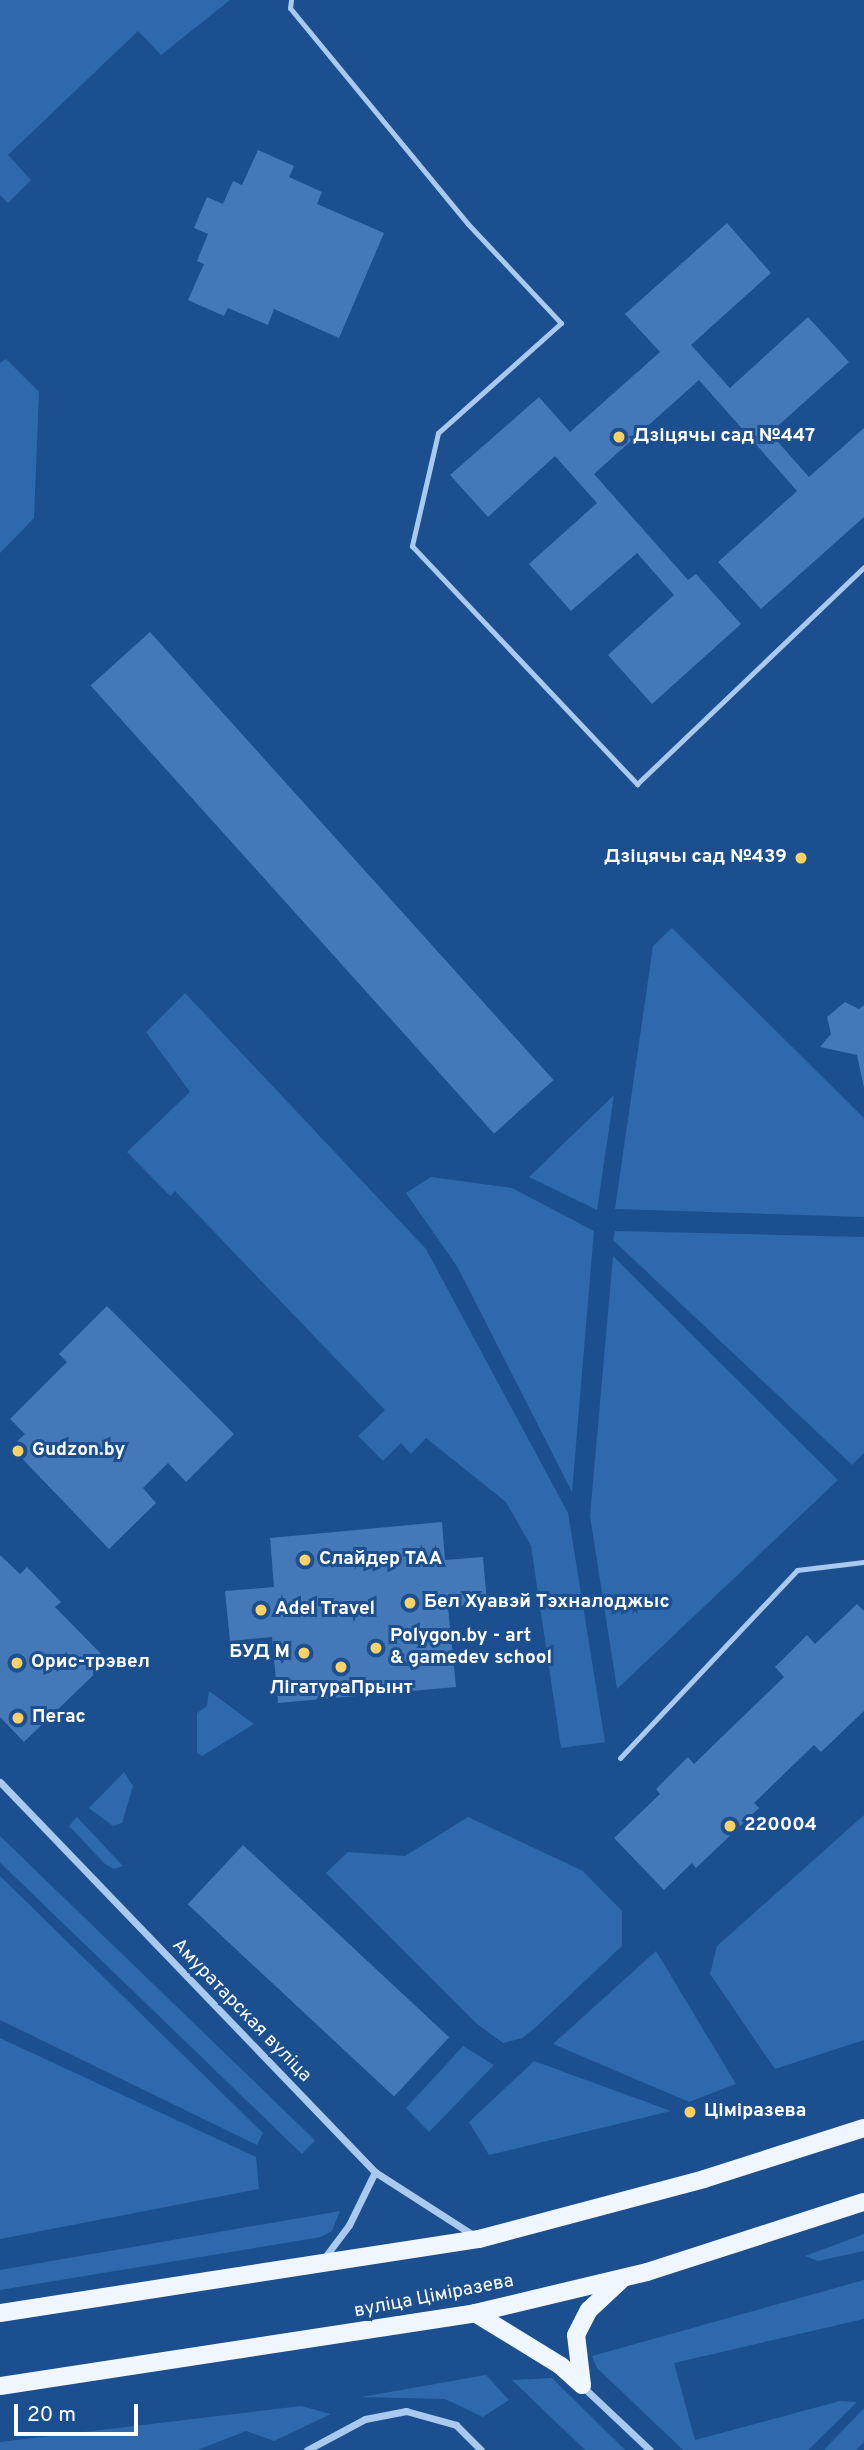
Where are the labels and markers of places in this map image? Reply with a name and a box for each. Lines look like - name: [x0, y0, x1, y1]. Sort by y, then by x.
- place label: Дзіцячы сад №447: [633, 426, 815, 448]
- marker: Дзіцячы сад №447: [611, 429, 627, 445]
- place label: Дзіцячы сад №439: [604, 847, 787, 869]
- marker: Дзіцячы сад №439: [793, 850, 809, 866]
- place label: Gudzon.by: [32, 1440, 125, 1462]
- marker: Gudzon.by: [10, 1443, 26, 1459]
- place label: Слайдер ТАА: [319, 1549, 442, 1571]
- marker: Слайдер ТАА: [297, 1552, 313, 1568]
- place label: Бел Хуавэй Тэхналоджыс: [424, 1592, 670, 1614]
- marker: Бел Хуавэй Тэхналоджыс: [402, 1595, 418, 1611]
- place label: Adel Travel: [275, 1599, 375, 1621]
- marker: Adel Travel: [253, 1602, 269, 1618]
- place label: Polygon.by - art & gamedev school: [390, 1626, 552, 1670]
- marker: Polygon.by - art & gamedev school: [368, 1640, 384, 1656]
- place label: БУД М: [229, 1642, 290, 1664]
- marker: БУД М: [296, 1645, 312, 1661]
- place label: Орис-трэвел: [31, 1652, 150, 1674]
- marker: Орис-трэвел: [9, 1655, 25, 1671]
- marker: ЛігатураПрынт: [333, 1659, 349, 1675]
- place label: ЛігатураПрынт: [269, 1678, 413, 1700]
- place label: Пегас: [32, 1707, 86, 1729]
- marker: Пегас: [10, 1710, 26, 1726]
- place label: 220004: [744, 1815, 817, 1837]
- marker: 220004: [722, 1818, 738, 1834]
- place label: Ціміразева: [704, 2101, 806, 2123]
- marker: Ціміразева: [682, 2104, 698, 2120]

